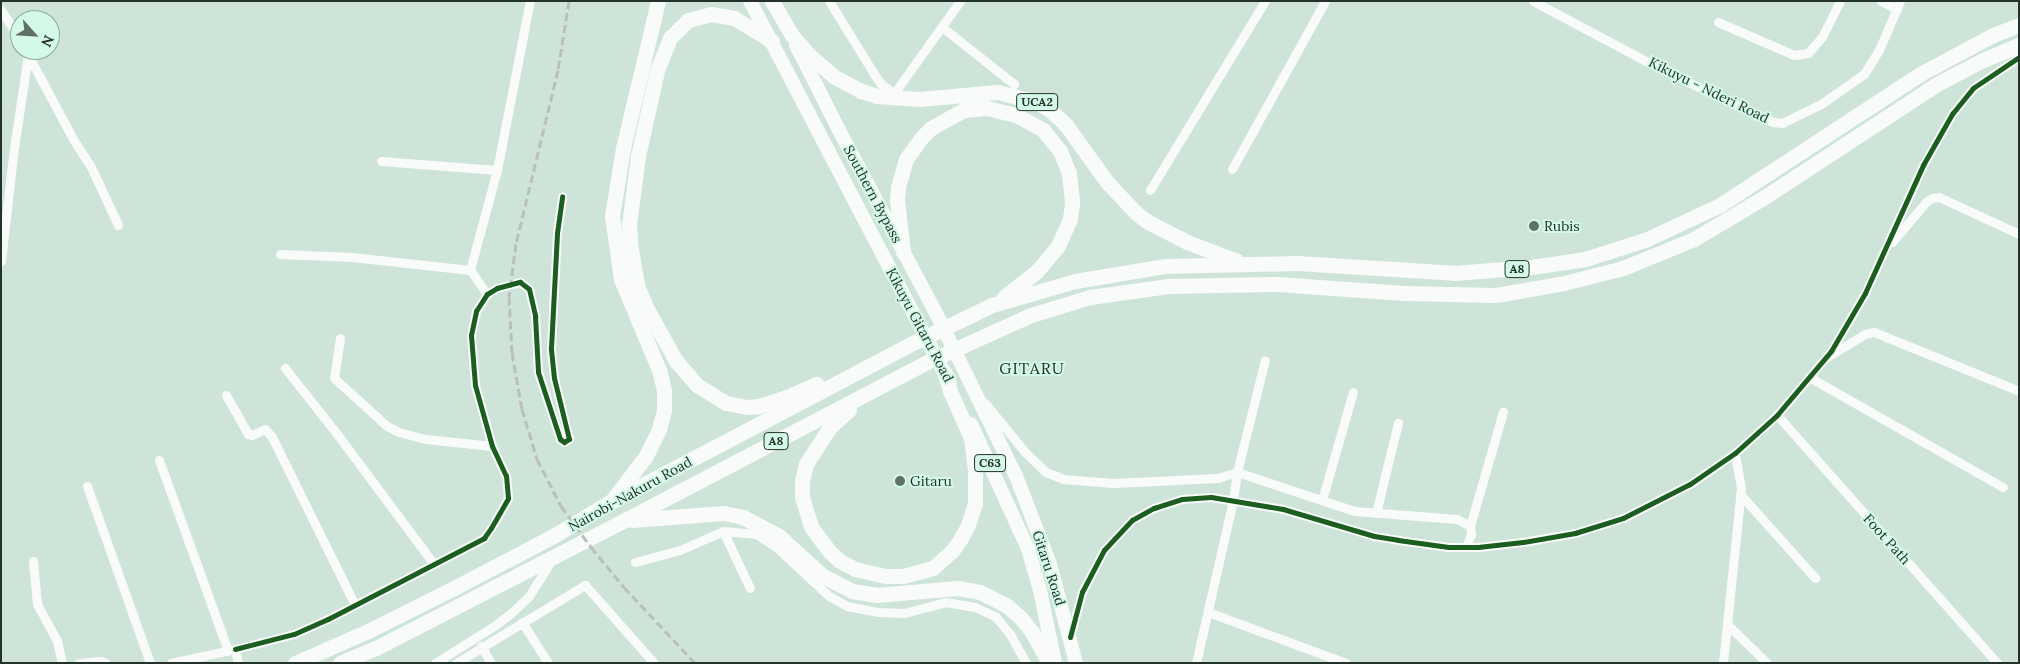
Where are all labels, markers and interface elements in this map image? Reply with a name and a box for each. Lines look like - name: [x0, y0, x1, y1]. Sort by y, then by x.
- north arrow: [10, 10, 60, 60]
- text: N: [37, 32, 58, 50]
- street label: Kikuyu - Nderi Road: [1646, 54, 1772, 126]
- road number: UCA2: [1016, 92, 1058, 111]
- street label: Southern Bypass: [840, 142, 906, 246]
- place label: Rubis: [1544, 218, 1580, 234]
- marker: Rubis: [1528, 220, 1540, 232]
- road number: A8: [1504, 260, 1530, 278]
- street label: Kikuyu Gitaru Road: [883, 265, 957, 385]
- district label: GITARU: [999, 358, 1065, 378]
- road number: A8: [764, 432, 788, 451]
- street label: Nairobi-Nakuru Road: [565, 453, 695, 535]
- road number: C63: [974, 453, 1006, 472]
- place label: Gitaru: [910, 473, 952, 489]
- marker: Gitaru: [894, 475, 906, 487]
- street label: Foot Path: [1860, 510, 1914, 568]
- street label: Gitaru Road: [1029, 528, 1069, 608]

